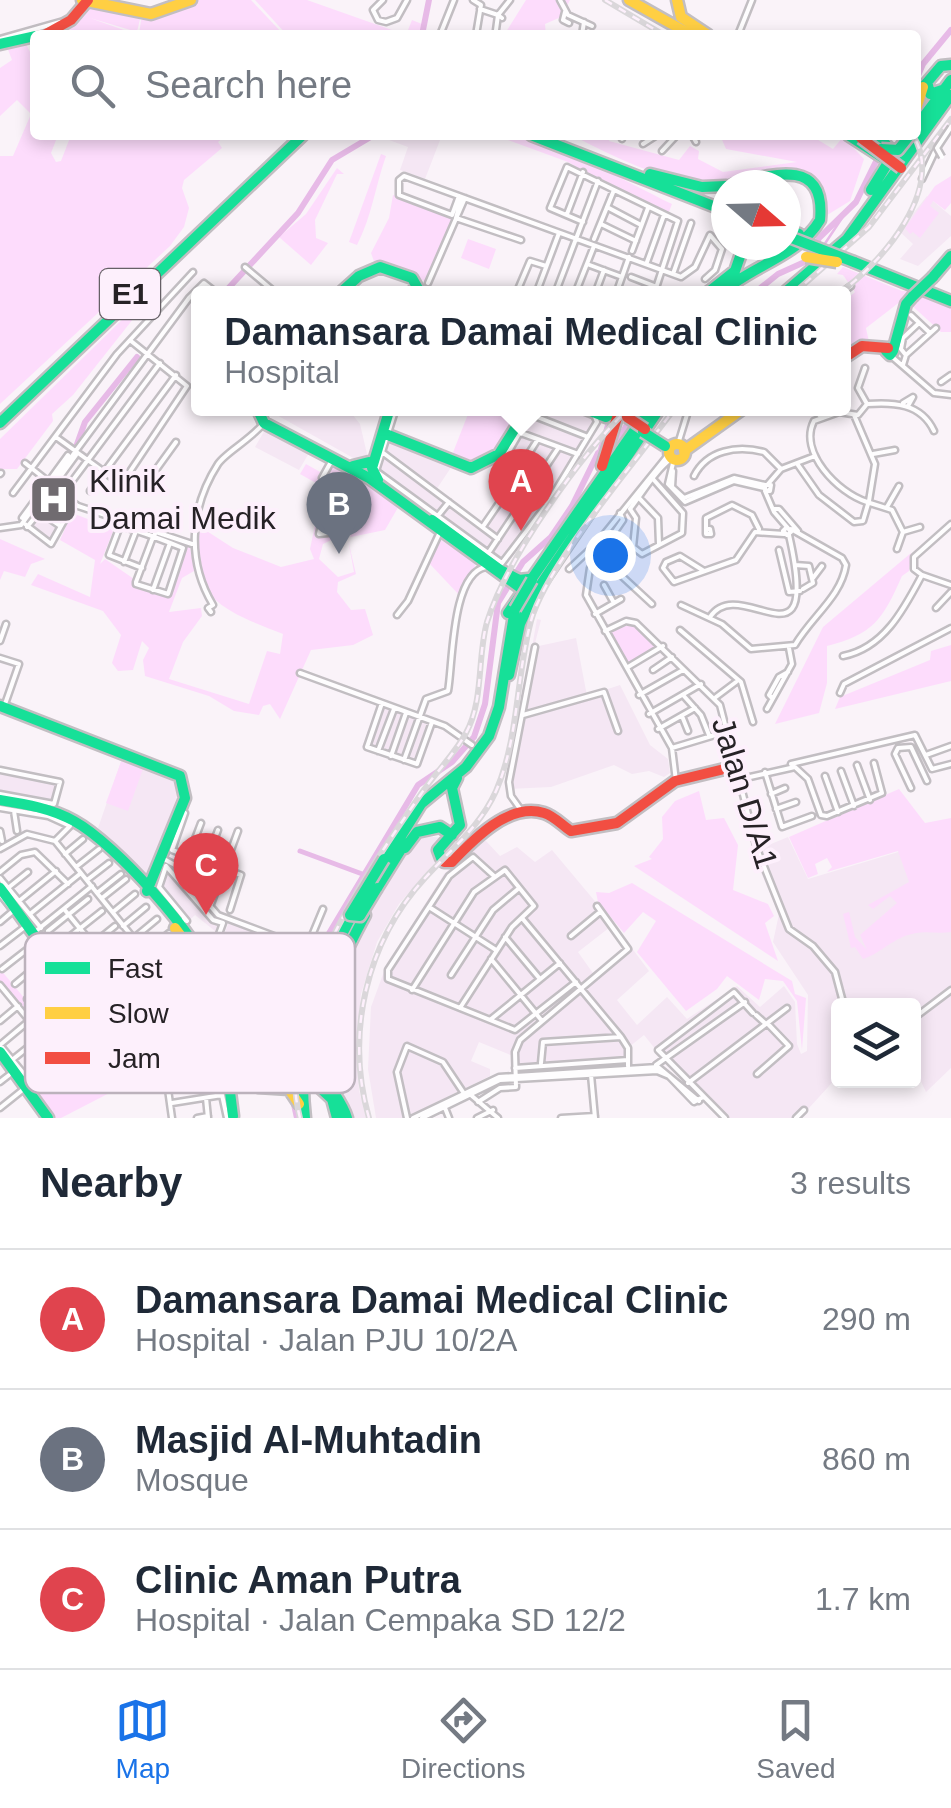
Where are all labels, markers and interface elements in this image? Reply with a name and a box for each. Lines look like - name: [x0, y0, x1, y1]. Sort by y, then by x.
- search box: [30, 30, 921, 140]
- icon: search: [65, 58, 120, 113]
- text: Search here: [145, 64, 352, 106]
- north arrow: [711, 170, 801, 260]
- road number: E1: [100, 269, 160, 319]
- popup: [191, 286, 851, 416]
- text: Damansara Damai Medical Clinic: [224, 311, 818, 353]
- text: Hospital: [224, 354, 340, 390]
- pin: A: [488, 448, 554, 531]
- place label: Klinik Damai Medik: [89, 463, 277, 536]
- pin: B: [306, 472, 372, 554]
- hospital icon: Klinik Damai Medik: [28, 473, 80, 525]
- your location: [585, 530, 636, 581]
- street label: Jalan D/A1: [705, 713, 785, 873]
- pin: C: [174, 832, 238, 915]
- legend: [25, 933, 355, 1093]
- text: Fast: [108, 953, 163, 984]
- text: Slow: [108, 998, 169, 1029]
- map controls: [831, 998, 921, 1088]
- button: layers: [831, 998, 921, 1088]
- text: Jam: [108, 1043, 161, 1074]
- text: Nearby: [40, 1159, 182, 1206]
- text: 3 results: [790, 1165, 911, 1201]
- text: Damansara Damai Medical Clinic: [135, 1279, 728, 1321]
- text: A: [61, 1301, 84, 1337]
- text: 290 m: [822, 1301, 911, 1337]
- text: Hospital · Jalan PJU 10/2A: [135, 1322, 517, 1358]
- text: Masjid Al-Muhtadin: [135, 1419, 482, 1461]
- text: B: [61, 1441, 84, 1477]
- text: 860 m: [822, 1441, 911, 1477]
- text: Mosque: [135, 1462, 249, 1498]
- text: Clinic Aman Putra: [135, 1559, 461, 1601]
- text: C: [61, 1581, 84, 1617]
- text: 1.7 km: [815, 1581, 911, 1617]
- text: Hospital · Jalan Cempaka SD 12/2: [135, 1602, 626, 1638]
- tab: Map: [115, 1693, 170, 1785]
- tab: Directions: [401, 1693, 526, 1785]
- tab: Saved: [756, 1693, 836, 1785]

